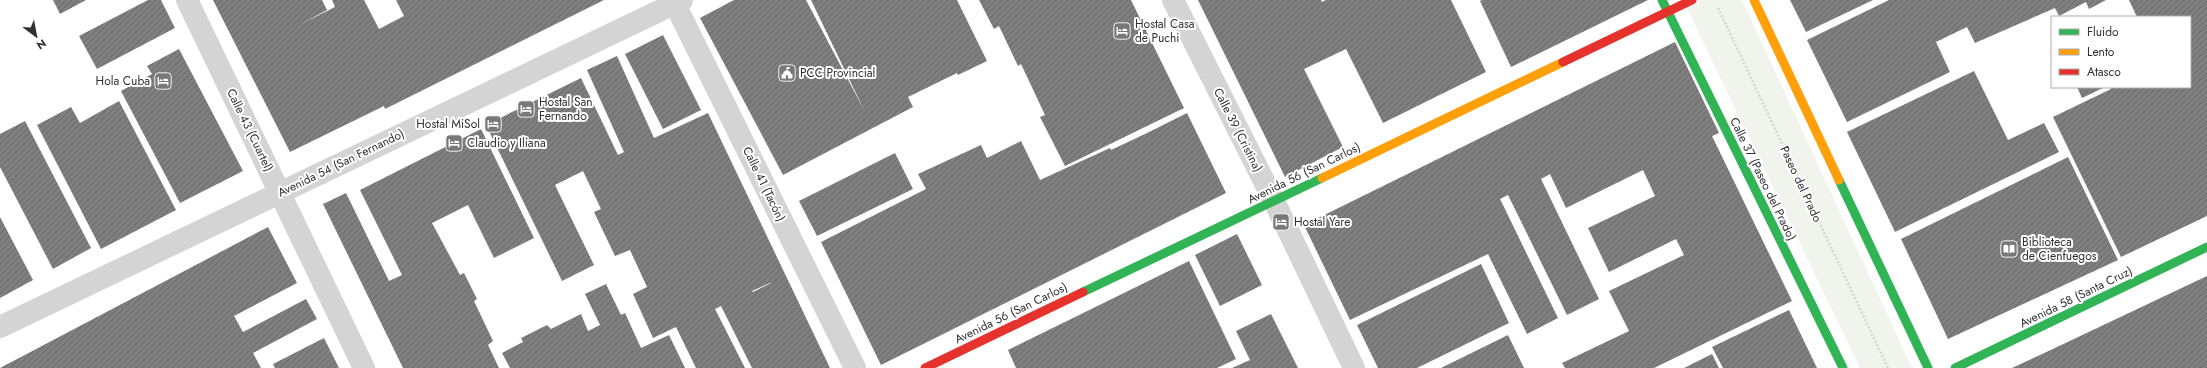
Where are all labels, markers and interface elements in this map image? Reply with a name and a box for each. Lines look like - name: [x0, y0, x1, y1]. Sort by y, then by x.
- place label: Hostal Casa de Puchi: [1135, 15, 1195, 47]
- north arrow: [16, 16, 56, 56]
- legend: [2051, 16, 2191, 88]
- hotel icon: Hostal Casa de Puchi: [1112, 21, 1132, 41]
- text: Fluido: [2087, 23, 2119, 41]
- text: N: [33, 35, 49, 54]
- text: Lento: [2087, 43, 2115, 61]
- public building icon: PCC Provincial: [777, 63, 797, 83]
- text: Atasco: [2087, 63, 2121, 81]
- place label: PCC Provincial: [800, 64, 875, 82]
- hotel icon: Hola Cuba: [153, 71, 173, 91]
- place label: Hola Cuba: [96, 72, 150, 90]
- street label: Calle 39 (Cristina): [1209, 85, 1267, 175]
- street label: Calle 43 (Cuartel): [222, 86, 278, 174]
- place label: Hostal San Fernando: [539, 93, 593, 125]
- hotel icon: Hostal San Fernando: [516, 99, 536, 119]
- hotel icon: Hostal MiSol: [483, 114, 503, 134]
- street label: Calle 37 (Paseo del Prado): [1725, 114, 1801, 244]
- place label: Hostal MiSol: [416, 115, 480, 133]
- street label: Avenida 54 (San Fernando): [275, 124, 407, 202]
- hotel icon: Claudio y Iliana: [444, 133, 464, 153]
- place label: Claudio y Iliana: [467, 134, 546, 152]
- street label: Avenida 56 (San Carlos): [1245, 138, 1363, 208]
- street label: Calle 41 (Tacón): [738, 143, 790, 225]
- street label: Paseo del Prado: [1775, 143, 1827, 225]
- hotel icon: Hostal Yare: [1271, 212, 1291, 232]
- place label: Hostal Yare: [1294, 213, 1350, 231]
- place label: Biblioteca de Cienfuegos: [2022, 233, 2097, 265]
- library icon: Biblioteca de Cienfuegos: [1999, 239, 2019, 259]
- street label: Avenida 58 (Santa Cruz): [2016, 262, 2136, 332]
- street label: Avenida 56 (San Carlos): [952, 278, 1070, 348]

